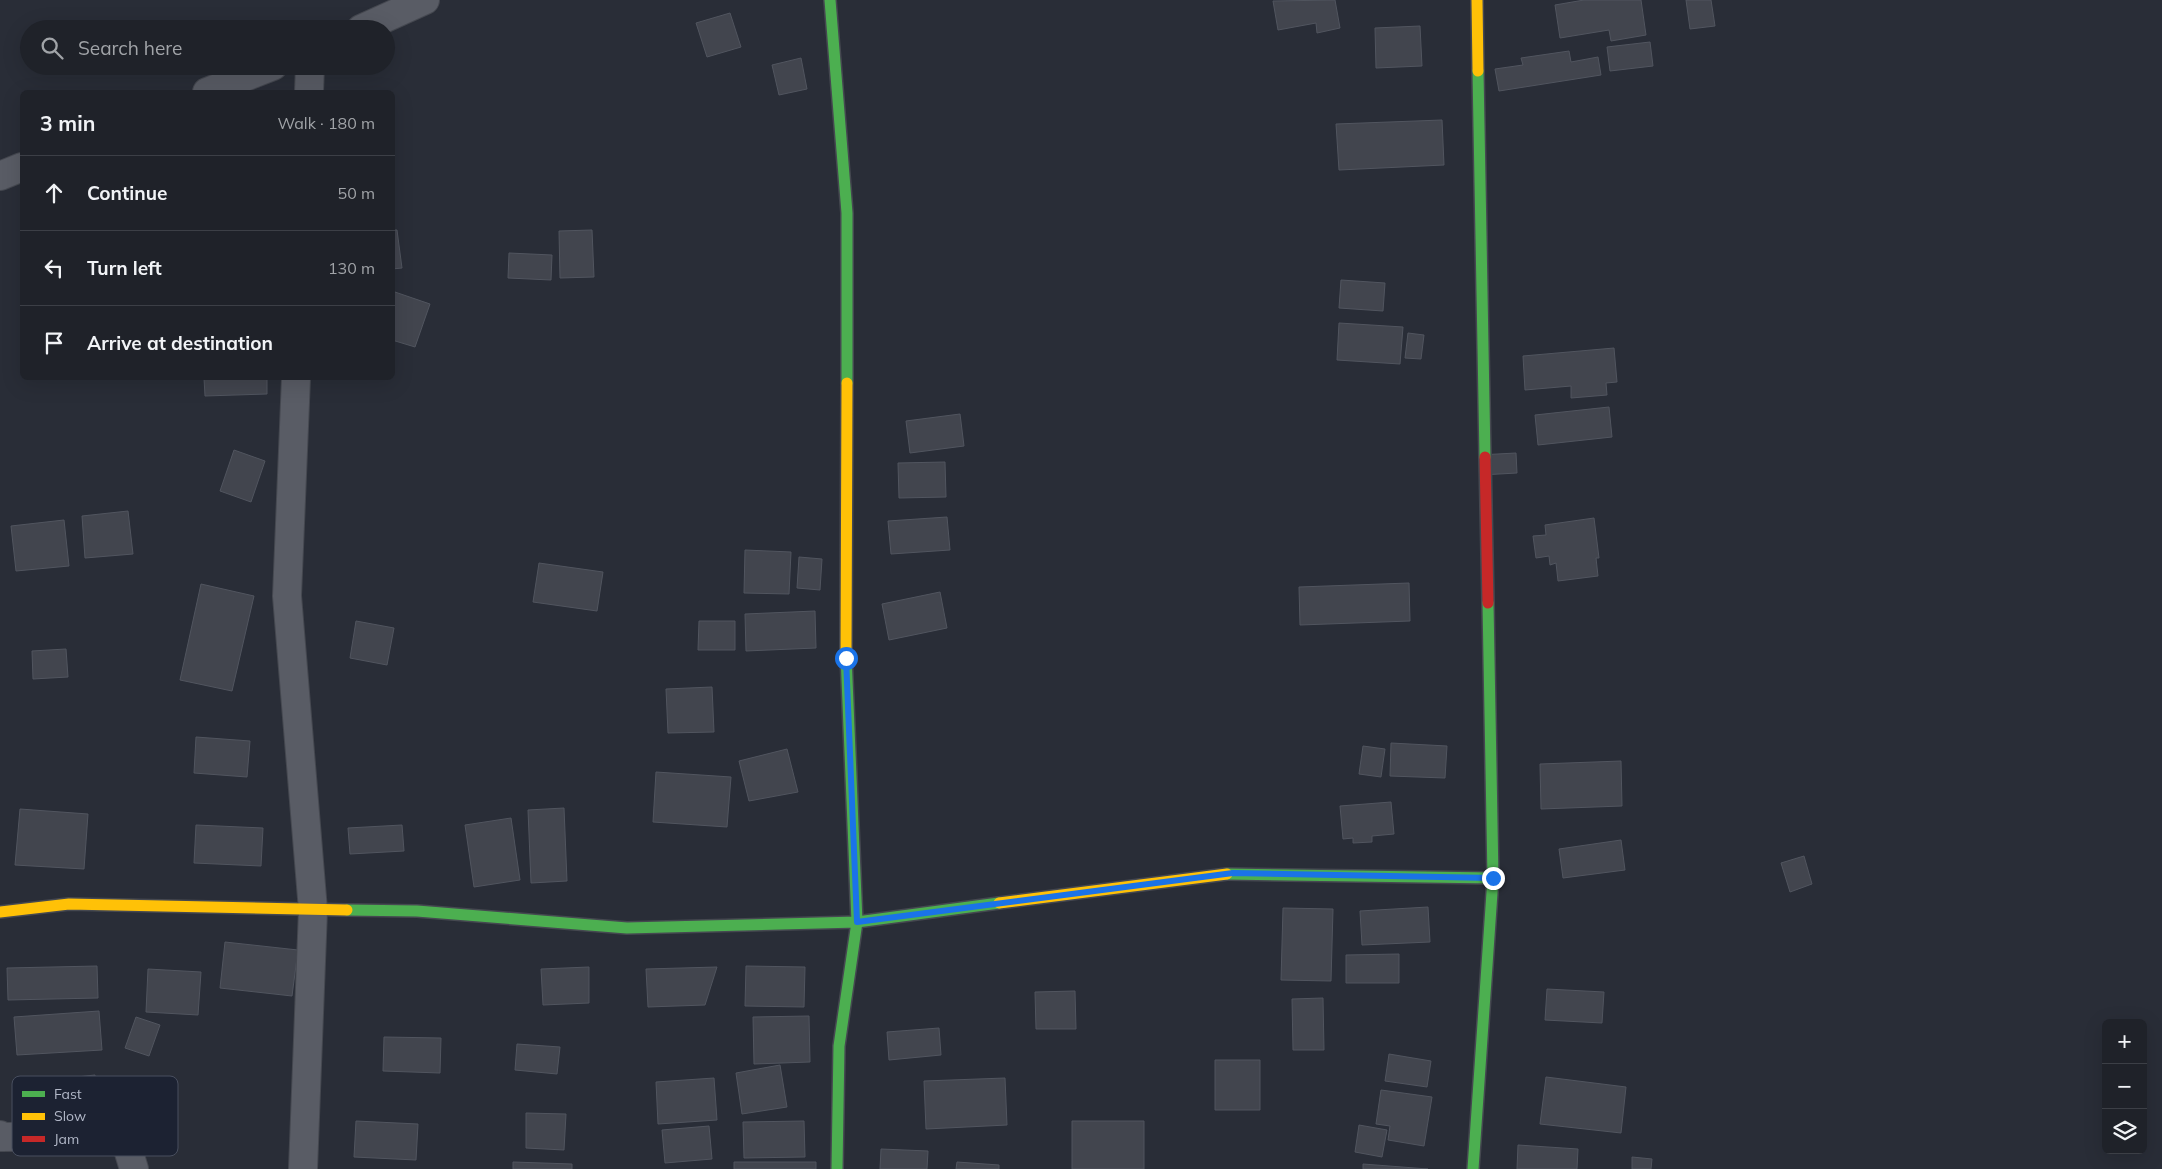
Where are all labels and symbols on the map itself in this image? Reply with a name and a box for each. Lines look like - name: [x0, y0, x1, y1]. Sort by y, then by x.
- route start: [835, 647, 858, 670]
- route end: [1482, 867, 1505, 890]
- legend: [12, 1076, 178, 1156]
- text: Fast: [54, 1085, 82, 1103]
- text: Slow: [54, 1107, 86, 1125]
- text: Jam: [54, 1130, 79, 1148]

